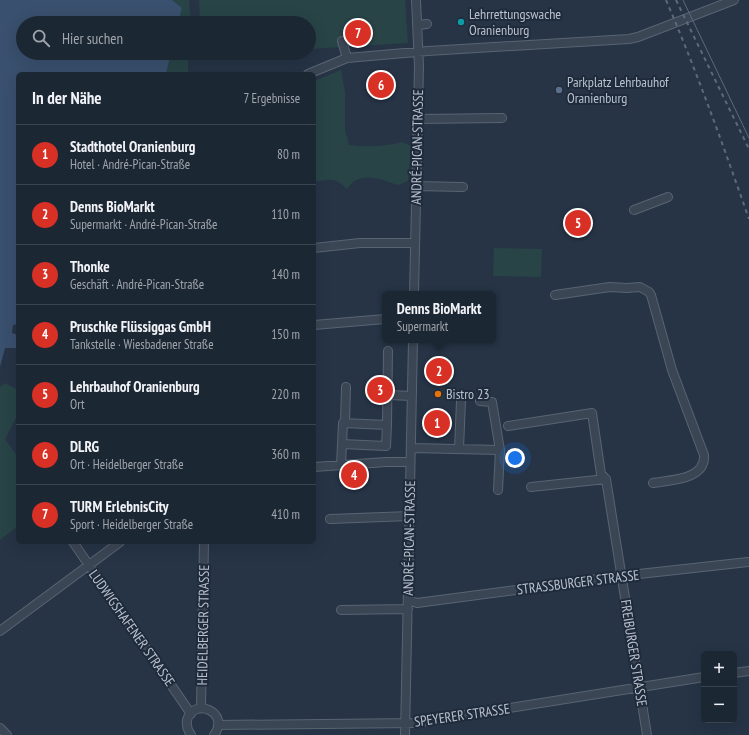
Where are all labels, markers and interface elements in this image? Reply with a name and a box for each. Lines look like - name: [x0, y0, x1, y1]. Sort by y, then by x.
- place label: Lehrrettungswache Oranienburg: [469, 5, 561, 39]
- search box: [16, 16, 316, 60]
- marker: Lehrrettungswache Oranienburg: [456, 17, 466, 27]
- pin: 7: [345, 18, 371, 48]
- icon: search: [30, 27, 52, 49]
- text: Hier suchen: [62, 29, 123, 48]
- pin: 6: [368, 70, 394, 100]
- place label: Parkplatz Lehrbauhof Oranienburg: [567, 73, 669, 107]
- marker: Parkplatz Lehrbauhof Oranienburg: [554, 85, 564, 95]
- text: In der Nähe: [32, 87, 102, 109]
- street label: ANDRÉ-PICAN-STRASSE: [407, 89, 427, 205]
- text: 7 Ergebnisse: [244, 90, 300, 107]
- text: Stadthotel Oranienburg: [70, 137, 195, 156]
- text: 1: [42, 146, 48, 163]
- text: 80 m: [277, 146, 300, 163]
- text: Hotel · André-Pican-Straße: [70, 156, 190, 173]
- text: Denns BioMarkt: [70, 197, 155, 216]
- text: 2: [42, 206, 48, 223]
- text: 110 m: [271, 206, 300, 223]
- pin: 5: [565, 208, 591, 238]
- text: Supermarkt · André-Pican-Straße: [70, 216, 217, 233]
- text: Thonke: [70, 257, 110, 276]
- text: 3: [42, 266, 48, 283]
- text: 140 m: [271, 266, 300, 283]
- text: Geschäft · André-Pican-Straße: [70, 276, 204, 293]
- popup: [382, 291, 496, 343]
- text: Denns BioMarkt: [397, 299, 481, 318]
- text: Pruschke Flüssiggas GmbH: [70, 317, 211, 336]
- text: Supermarkt: [397, 318, 448, 335]
- text: 4: [42, 326, 48, 343]
- text: 150 m: [271, 326, 300, 343]
- text: Tankstelle · Wiesbadener Straße: [70, 336, 214, 353]
- pin: 2: [426, 356, 452, 386]
- pin: 3: [367, 375, 393, 405]
- text: Lehrbauhof Oranienburg: [70, 377, 200, 396]
- place label: Bistro 23: [446, 385, 490, 403]
- text: 5: [42, 386, 48, 403]
- text: 220 m: [271, 386, 300, 403]
- marker: Bistro 23: [433, 389, 443, 399]
- text: Ort: [70, 396, 85, 413]
- pin: 1: [424, 408, 450, 438]
- text: DLRG: [70, 437, 99, 456]
- text: 6: [42, 446, 48, 463]
- text: 360 m: [271, 446, 300, 463]
- your location: [505, 448, 525, 468]
- text: Ort · Heidelberger Straße: [70, 456, 184, 473]
- pin: 4: [341, 460, 367, 490]
- street label: ANDRÉ-PICAN-STRASSE: [399, 480, 419, 596]
- text: TURM ErlebnisCity: [70, 497, 169, 516]
- text: 7: [42, 506, 48, 523]
- text: 410 m: [271, 506, 300, 523]
- text: Sport · Heidelberger Straße: [70, 516, 193, 533]
- street label: HEIDELBERGER STRASSE: [193, 564, 213, 686]
- street label: LUDWIGSHAFENER STRASSE: [85, 566, 179, 690]
- street label: STRASSBURGER STRASSE: [516, 566, 640, 598]
- street label: FREIBURGER STRASSE: [617, 598, 651, 708]
- map controls: [701, 651, 737, 723]
- button: +: [701, 651, 737, 687]
- button: −: [701, 687, 737, 723]
- street label: SPEYERER STRASSE: [413, 699, 511, 731]

